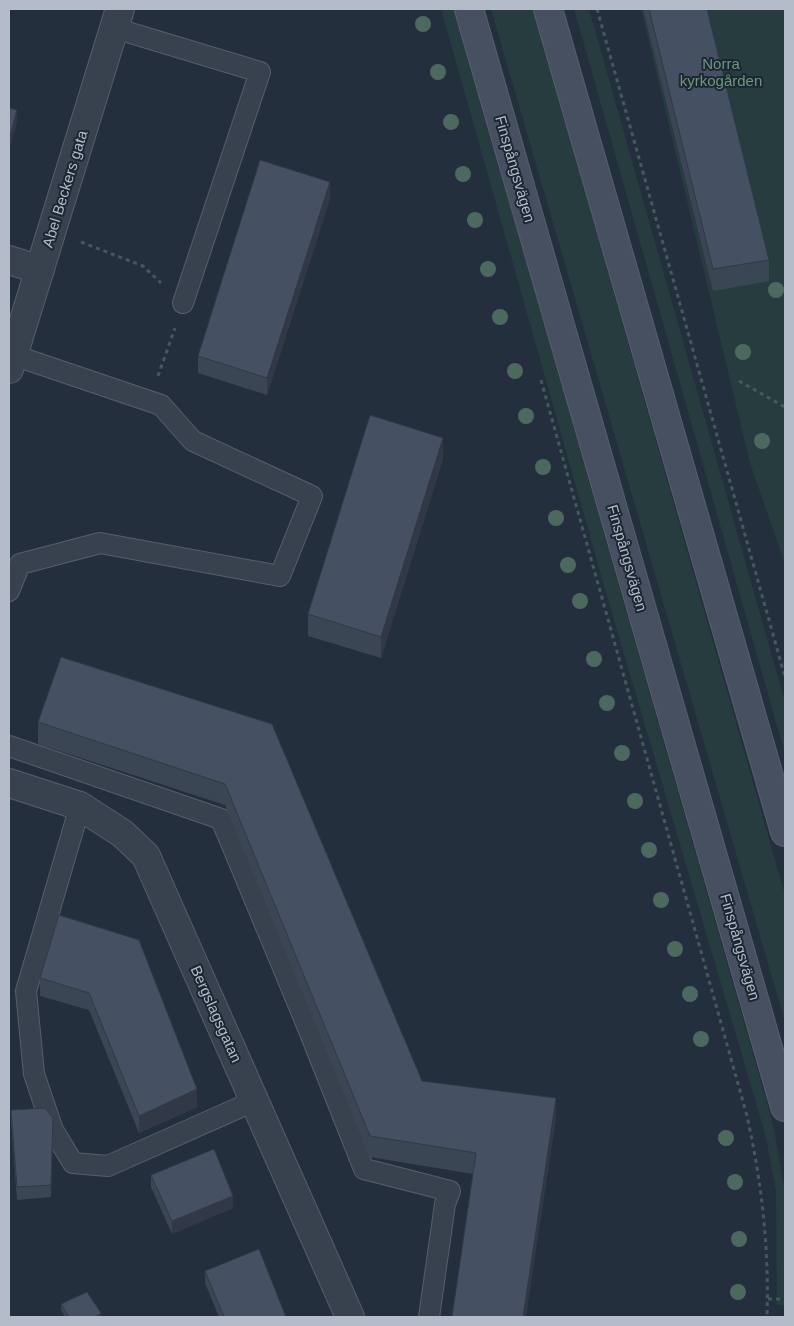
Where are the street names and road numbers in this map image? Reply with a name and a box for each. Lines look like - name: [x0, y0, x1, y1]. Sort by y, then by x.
- street label: Finspångsvägen: [492, 114, 539, 224]
- street label: Abel Beckers gata: [39, 128, 91, 250]
- street label: Finspångsvägen: [604, 503, 651, 613]
- street label: Finspångsvägen: [717, 892, 764, 1002]
- street label: Bergslagsgatan: [187, 963, 245, 1065]

